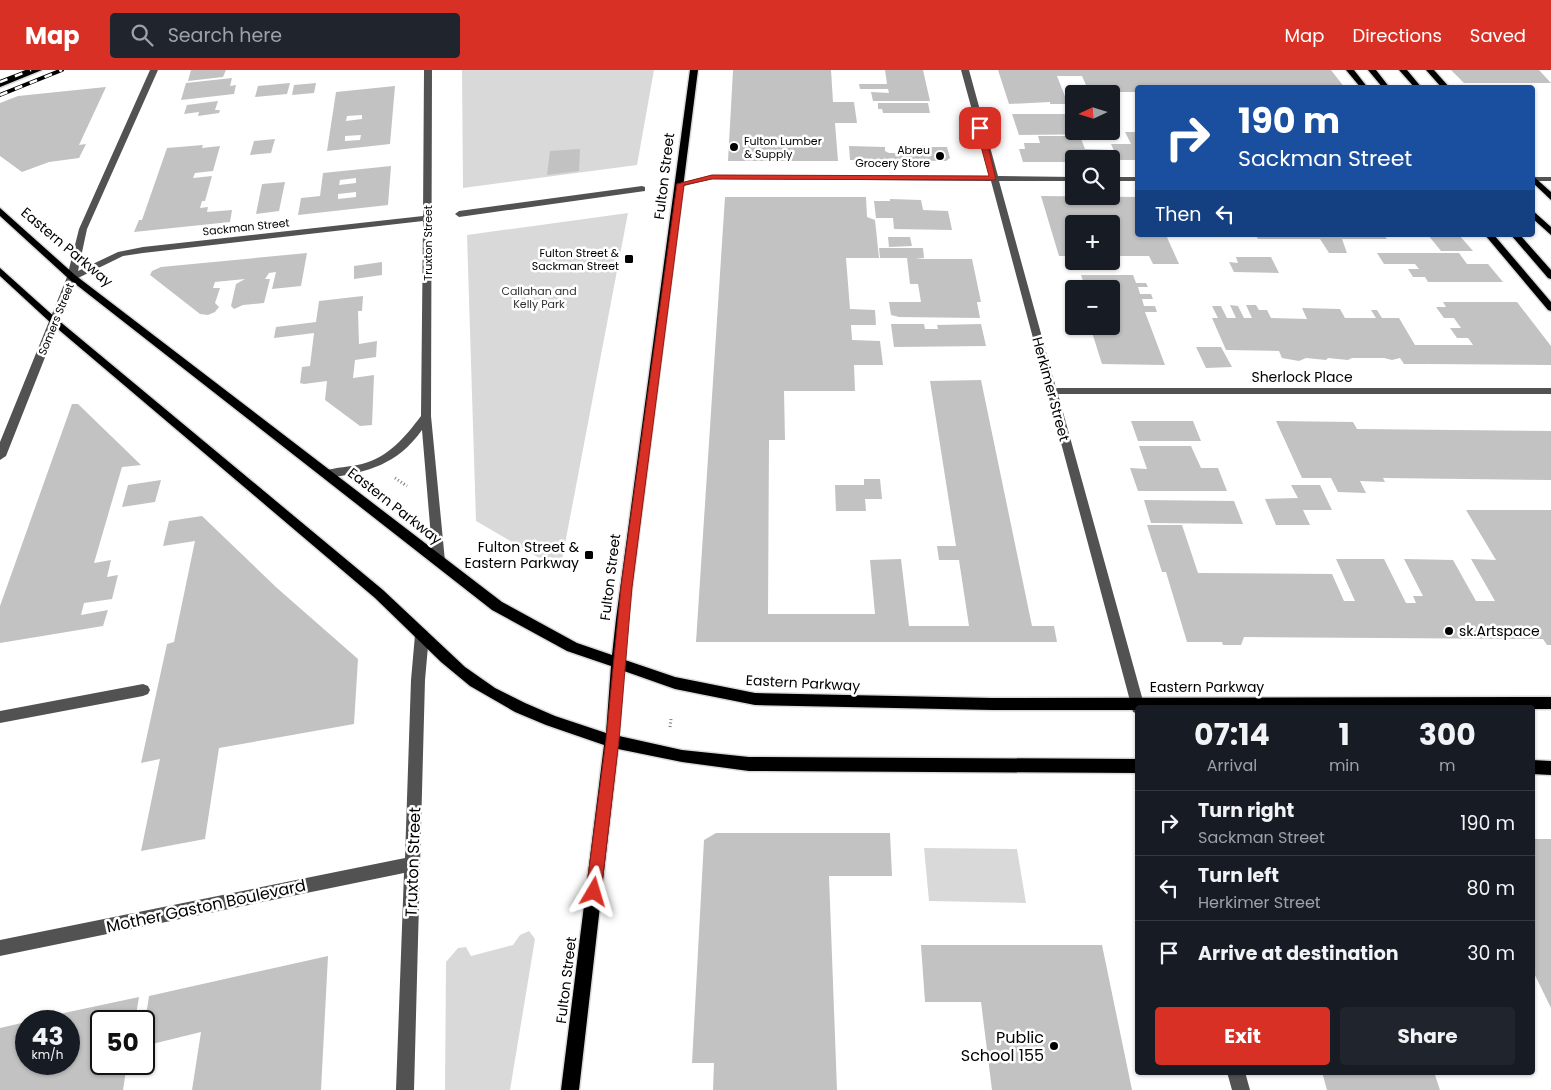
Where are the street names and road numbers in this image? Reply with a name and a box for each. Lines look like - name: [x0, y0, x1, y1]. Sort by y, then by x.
- street label: Fulton Street: [649, 131, 679, 221]
- street label: Eastern Parkway: [17, 203, 117, 292]
- street label: Truxton Street: [420, 205, 436, 281]
- street label: Sackman Street: [202, 214, 290, 240]
- street label: Somers Street: [34, 280, 78, 358]
- street label: Herkimer Street: [1027, 335, 1075, 443]
- street label: Sherlock Place: [1251, 367, 1353, 387]
- street label: Eastern Parkway: [344, 463, 446, 549]
- street label: Fulton Street: [595, 532, 625, 622]
- street label: Eastern Parkway: [745, 670, 861, 696]
- street label: Eastern Parkway: [1150, 677, 1264, 697]
- street label: Truxton Street: [400, 806, 426, 917]
- street label: Mother Gaston Boulevard: [104, 874, 308, 938]
- street label: Fulton Street: [551, 935, 581, 1025]

